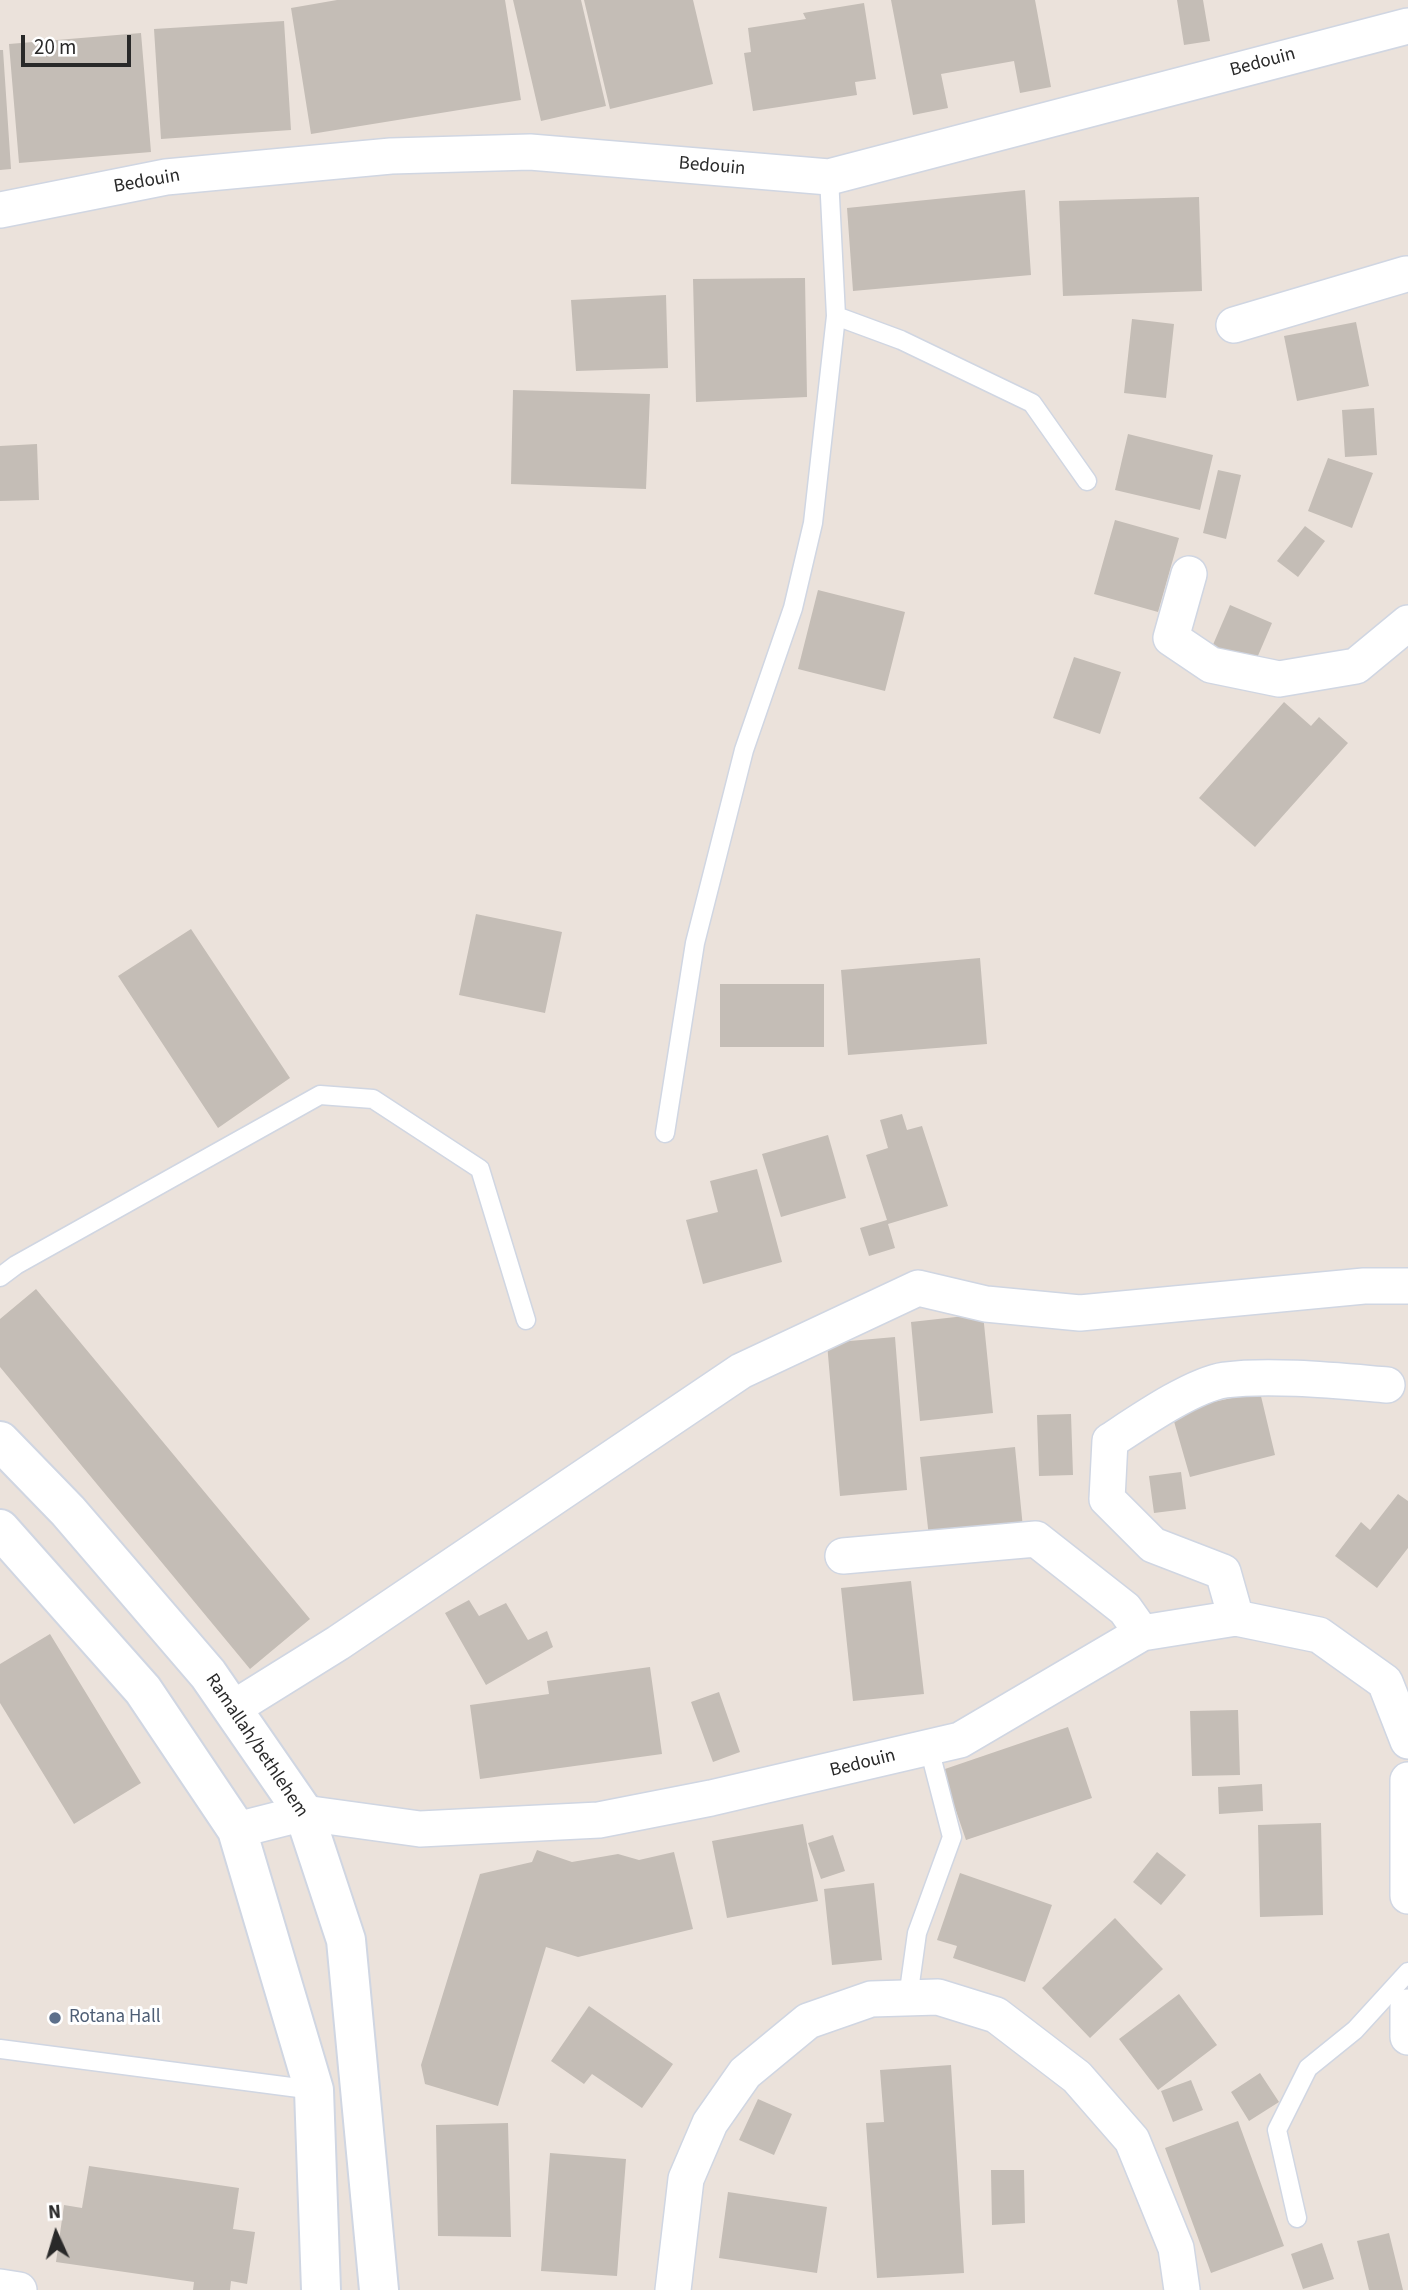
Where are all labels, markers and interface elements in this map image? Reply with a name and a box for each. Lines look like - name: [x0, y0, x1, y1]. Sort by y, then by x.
- scale bar: [24, 21, 135, 65]
- text: 20 m: [34, 32, 76, 62]
- street label: Bedouin: [1228, 43, 1298, 83]
- street label: Bedouin: [678, 153, 746, 181]
- street label: Bedouin: [112, 165, 182, 199]
- street label: Ramallah/bethlehem: [200, 1670, 312, 1822]
- street label: Bedouin: [828, 1745, 898, 1783]
- place label: Rotana Hall: [69, 2007, 161, 2029]
- marker: Rotana Hall: [47, 2010, 63, 2026]
- north arrow: [21, 2199, 91, 2269]
- text: N: [47, 2199, 62, 2226]

